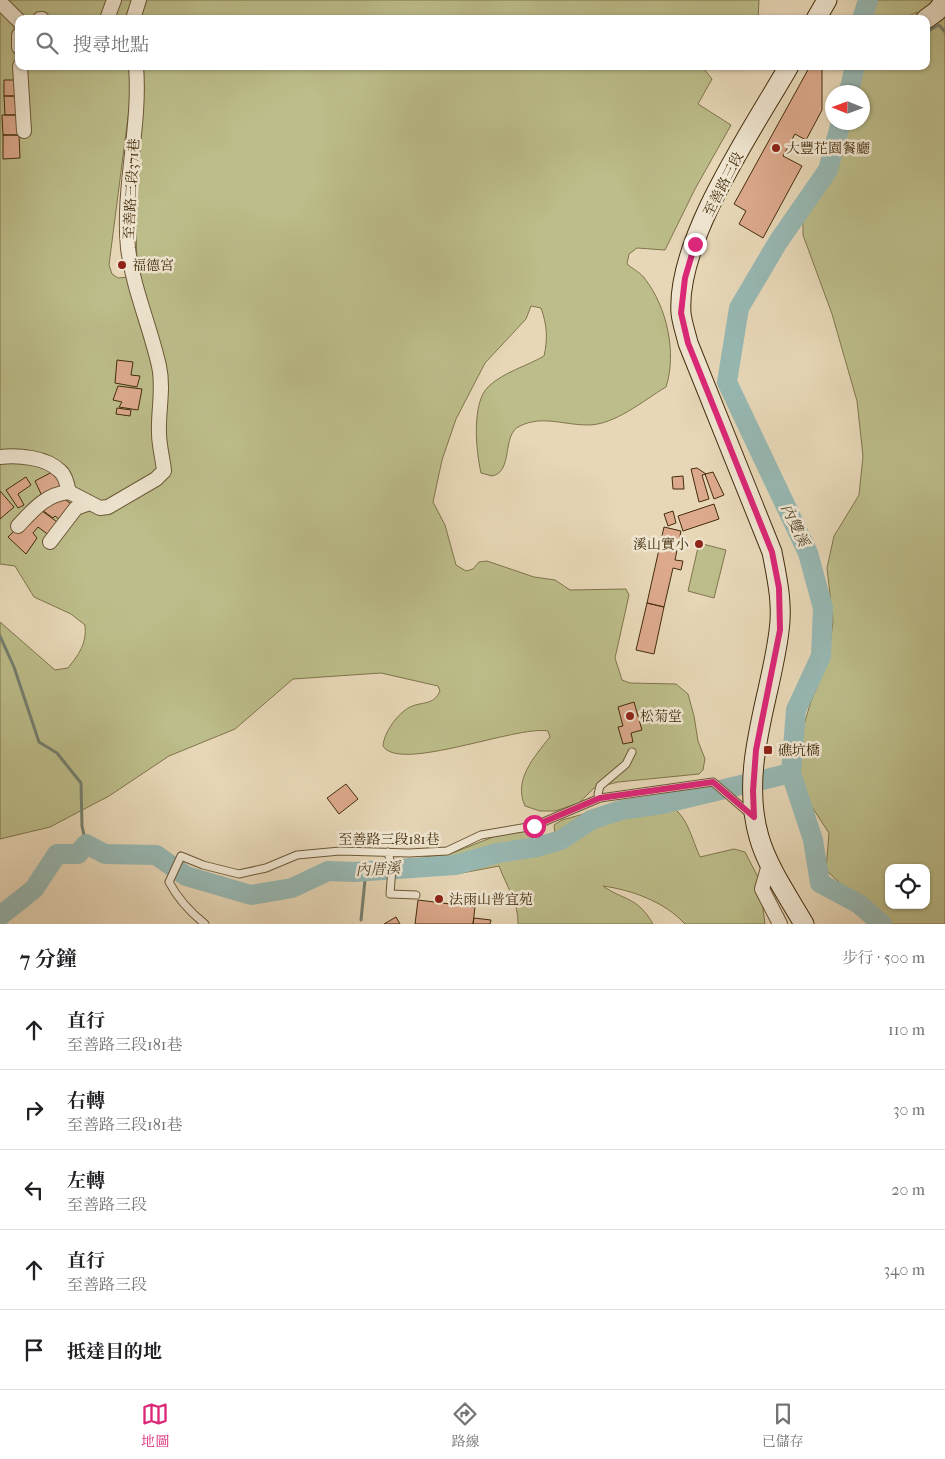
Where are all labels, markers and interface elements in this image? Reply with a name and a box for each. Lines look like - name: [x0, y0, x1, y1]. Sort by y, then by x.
- search box: [15, 15, 930, 70]
- icon: search: [33, 29, 61, 57]
- text: 搜尋地點: [73, 34, 149, 56]
- north arrow: [825, 85, 870, 130]
- street label: 至善路三段371巷: [120, 138, 143, 240]
- place label: 大豐花園餐廳: [786, 140, 870, 157]
- marker: 大豐花園餐廳: [770, 142, 782, 154]
- street label: 至善路三段: [700, 149, 747, 219]
- route end: [684, 233, 707, 256]
- place label: 福德宮: [132, 257, 174, 274]
- marker: 福德宮: [116, 259, 128, 271]
- water label: 內雙溪: [777, 501, 814, 551]
- place label: 溪山實小: [633, 536, 689, 553]
- marker: 溪山實小: [693, 538, 705, 550]
- place label: 松菊堂: [640, 708, 682, 725]
- marker: 松菊堂: [624, 710, 636, 722]
- place label: 礁坑橋: [778, 742, 820, 759]
- marker: 礁坑橋: [762, 744, 774, 756]
- route start: [523, 815, 546, 838]
- street label: 至善路三段181巷: [338, 831, 440, 848]
- water label: 內厝溪: [355, 859, 403, 879]
- map controls: [885, 864, 930, 909]
- button: locate: [885, 864, 930, 909]
- place label: 法雨山普宜苑: [449, 891, 533, 908]
- marker: 法雨山普宜苑: [433, 893, 445, 905]
- text: 7 分鐘: [20, 947, 77, 971]
- text: 步行 · 500 m: [842, 948, 925, 967]
- text: 直行: [67, 1010, 105, 1032]
- icon: ahead: [20, 1016, 48, 1044]
- text: 110 m: [888, 1020, 925, 1039]
- text: 至善路三段181巷: [67, 1035, 182, 1054]
- text: 右轉: [67, 1090, 105, 1112]
- icon: right: [20, 1096, 48, 1124]
- text: 30 m: [893, 1100, 925, 1119]
- text: 至善路三段181巷: [67, 1115, 182, 1134]
- text: 左轉: [67, 1170, 105, 1192]
- icon: left: [20, 1176, 48, 1204]
- text: 20 m: [891, 1180, 925, 1199]
- text: 至善路三段: [67, 1195, 147, 1214]
- text: 直行: [67, 1250, 105, 1272]
- icon: ahead: [20, 1256, 48, 1284]
- text: 340 m: [883, 1260, 925, 1279]
- text: 至善路三段: [67, 1275, 147, 1294]
- icon: arrive: [20, 1336, 48, 1364]
- text: 抵達目的地: [67, 1341, 162, 1363]
- tab: 地圖: [141, 1400, 169, 1450]
- tab: 路線: [451, 1400, 479, 1450]
- tab: 已儲存: [762, 1400, 804, 1450]

